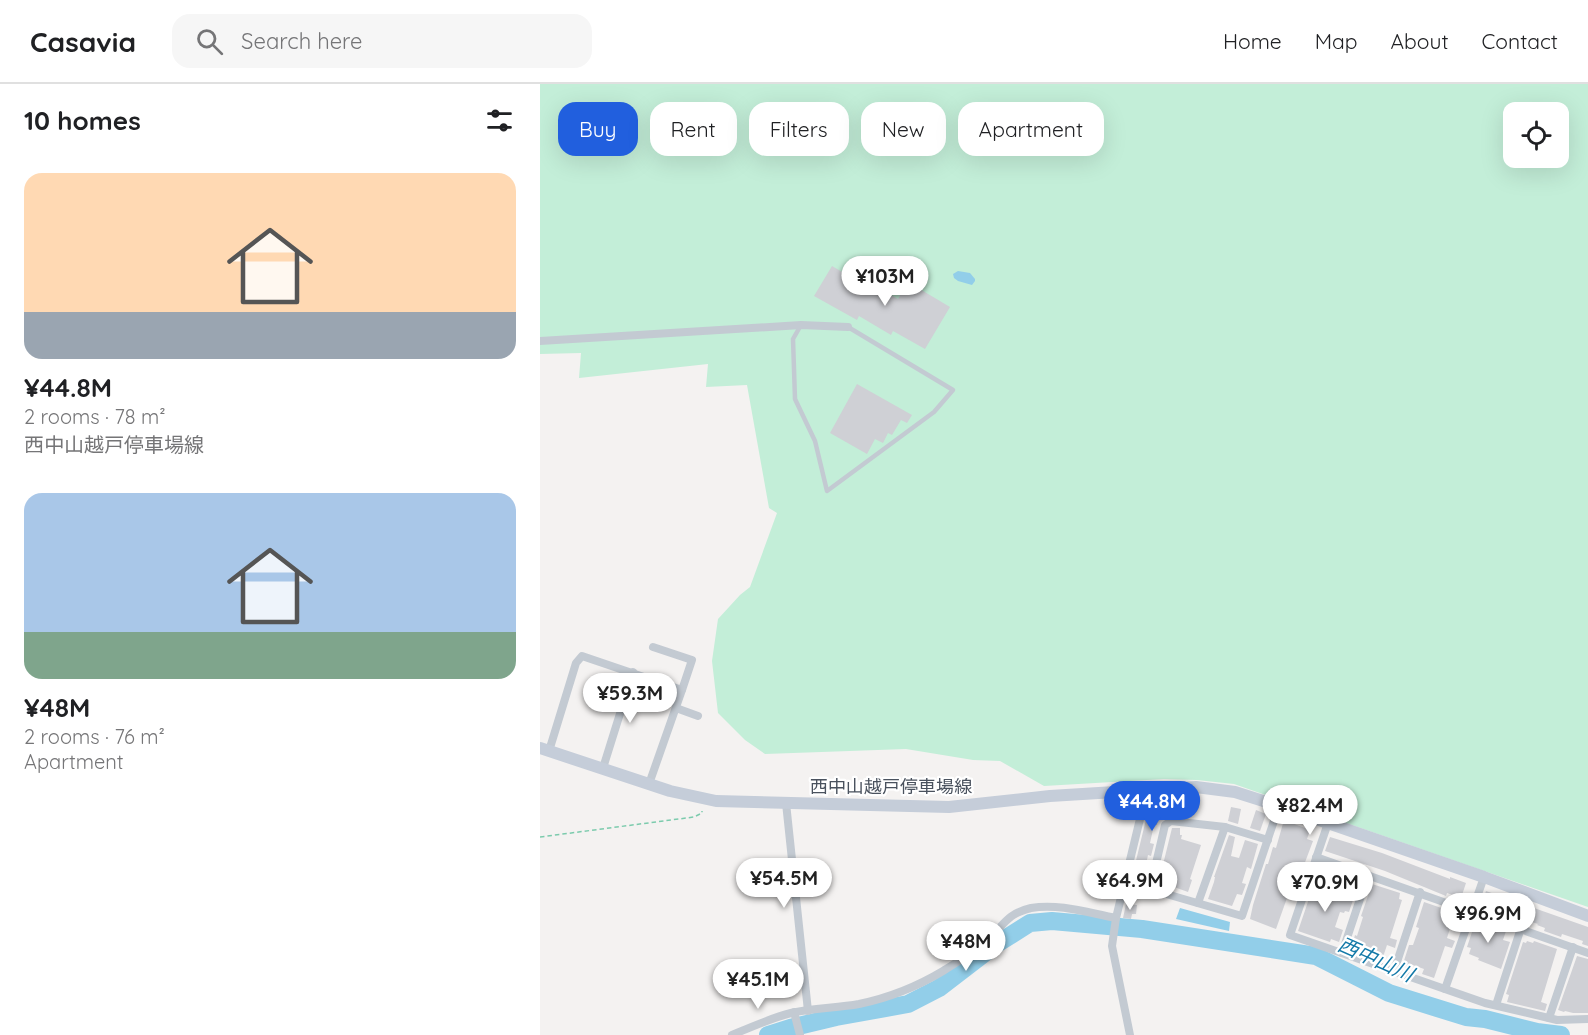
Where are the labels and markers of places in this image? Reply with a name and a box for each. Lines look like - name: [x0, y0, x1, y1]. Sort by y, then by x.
- pin: ¥103M: [843, 256, 927, 307]
- pin: ¥59.3M: [581, 673, 679, 724]
- pin: ¥44.8M: [1103, 781, 1201, 832]
- pin: ¥82.4M: [1261, 785, 1359, 836]
- pin: ¥54.5M: [735, 858, 833, 909]
- pin: ¥64.9M: [1081, 860, 1179, 911]
- pin: ¥70.9M: [1276, 862, 1374, 913]
- pin: ¥96.9M: [1439, 893, 1537, 944]
- pin: ¥48M: [930, 921, 1002, 972]
- pin: ¥45.1M: [709, 959, 807, 1010]

